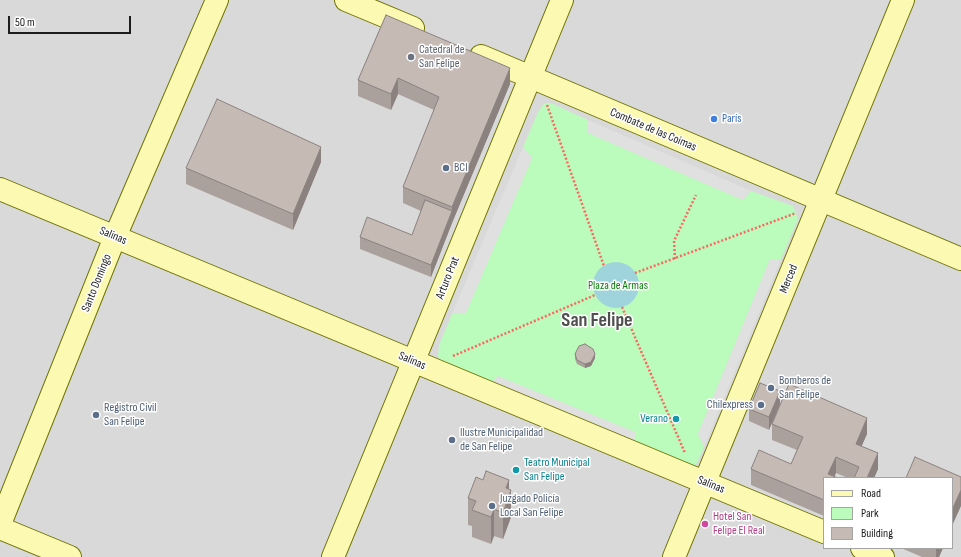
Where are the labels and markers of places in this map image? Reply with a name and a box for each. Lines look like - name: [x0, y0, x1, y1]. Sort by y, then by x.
- place label: Catedral de San Felipe: [419, 43, 464, 71]
- marker: Catedral de San Felipe: [406, 52, 416, 62]
- place label: París: [722, 112, 742, 126]
- marker: París: [709, 114, 719, 124]
- place label: BCI: [454, 161, 468, 175]
- marker: BCI: [441, 163, 451, 173]
- place label: Bomberos de San Felipe: [779, 374, 831, 402]
- marker: Bomberos de San Felipe: [766, 383, 776, 393]
- place label: Chilexpress: [707, 398, 753, 412]
- marker: Chilexpress: [756, 400, 766, 410]
- place label: Registro Civil San Felipe: [104, 401, 157, 429]
- marker: Registro Civil San Felipe: [91, 410, 101, 420]
- place label: Verano: [640, 412, 668, 426]
- marker: Verano: [671, 414, 681, 424]
- place label: Ilustre Municipalidad de San Felipe: [460, 426, 543, 454]
- marker: Ilustre Municipalidad de San Felipe: [447, 435, 457, 445]
- place label: Teatro Municipal San Felipe: [524, 456, 590, 484]
- marker: Teatro Municipal San Felipe: [511, 465, 521, 475]
- place label: Juzgado Policía Local San Felipe: [500, 492, 563, 520]
- marker: Juzgado Policía Local San Felipe: [487, 501, 497, 511]
- place label: Hotel San Felipe El Real: [713, 510, 765, 538]
- marker: Hotel San Felipe El Real: [700, 519, 710, 529]

